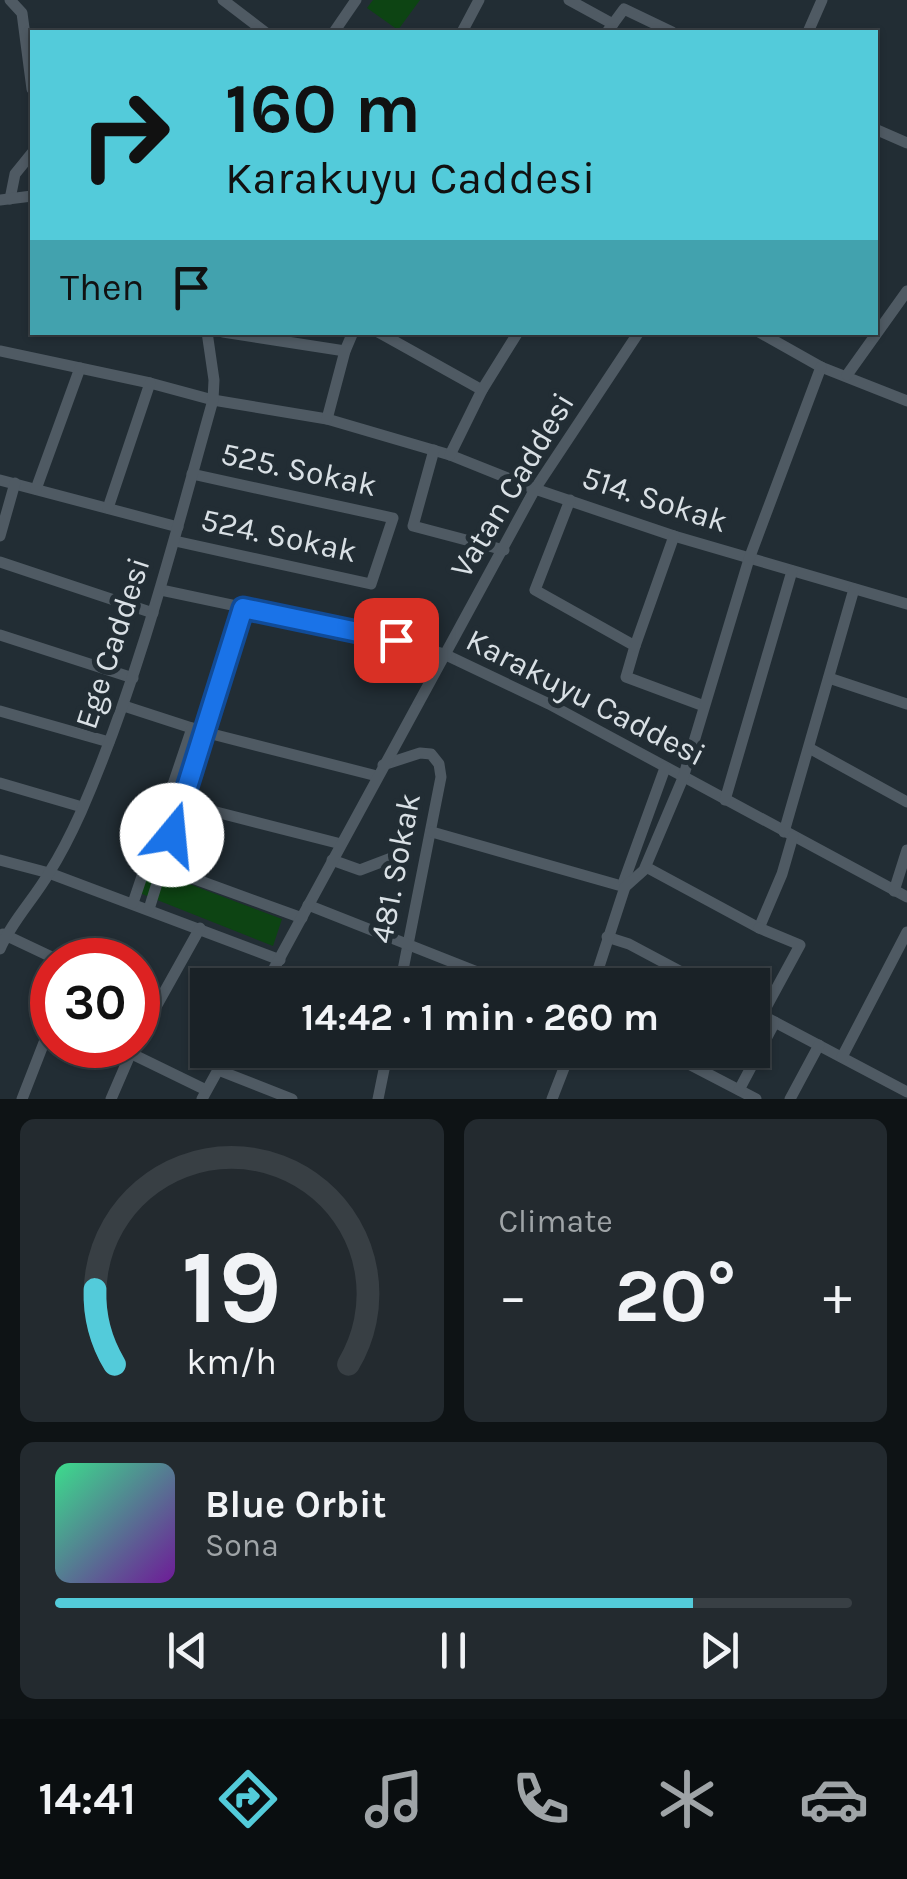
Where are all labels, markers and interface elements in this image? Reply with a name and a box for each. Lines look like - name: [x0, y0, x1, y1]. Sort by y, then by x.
- text: 160 m: [225, 68, 421, 150]
- icon: right: [60, 70, 190, 200]
- text: Karakuyu Caddesi: [225, 152, 596, 204]
- icon: arrive: [164, 260, 219, 315]
- text: Then: [60, 265, 144, 310]
- street label: Vatan Caddesi: [443, 386, 582, 584]
- street label: 525. Sokak: [218, 435, 380, 504]
- street label: 514. Sokak: [578, 459, 732, 540]
- street label: 524. Sokak: [198, 501, 360, 570]
- street label: Ege Caddesi: [67, 553, 158, 734]
- pin: [354, 598, 439, 683]
- icon: arrive: [369, 613, 424, 668]
- street label: Karakuyu Caddesi: [460, 621, 712, 774]
- position arrow: [120, 783, 224, 887]
- street label: 481. Sokak: [363, 790, 428, 946]
- speed limit sign: 30: [30, 938, 160, 1068]
- text: 14:42 · 1 min · 260 m: [301, 995, 659, 1040]
- text: Climate: [499, 1203, 613, 1240]
- text: 19: [181, 1227, 282, 1348]
- text: 20°: [614, 1252, 736, 1340]
- text: −: [499, 1264, 527, 1328]
- text: +: [823, 1264, 852, 1328]
- text: km/h: [186, 1341, 277, 1383]
- text: Blue Orbit: [205, 1482, 386, 1527]
- text: Sona: [205, 1527, 279, 1564]
- icon: previous: [160, 1623, 215, 1678]
- icon: pause: [426, 1623, 481, 1678]
- icon: next: [692, 1623, 747, 1678]
- icon: directions: [213, 1764, 283, 1834]
- icon: music: [359, 1764, 429, 1834]
- icon: phone: [506, 1764, 576, 1834]
- icon: climate: [652, 1764, 722, 1834]
- icon: car: [799, 1764, 869, 1834]
- text: 14:41: [38, 1773, 136, 1825]

